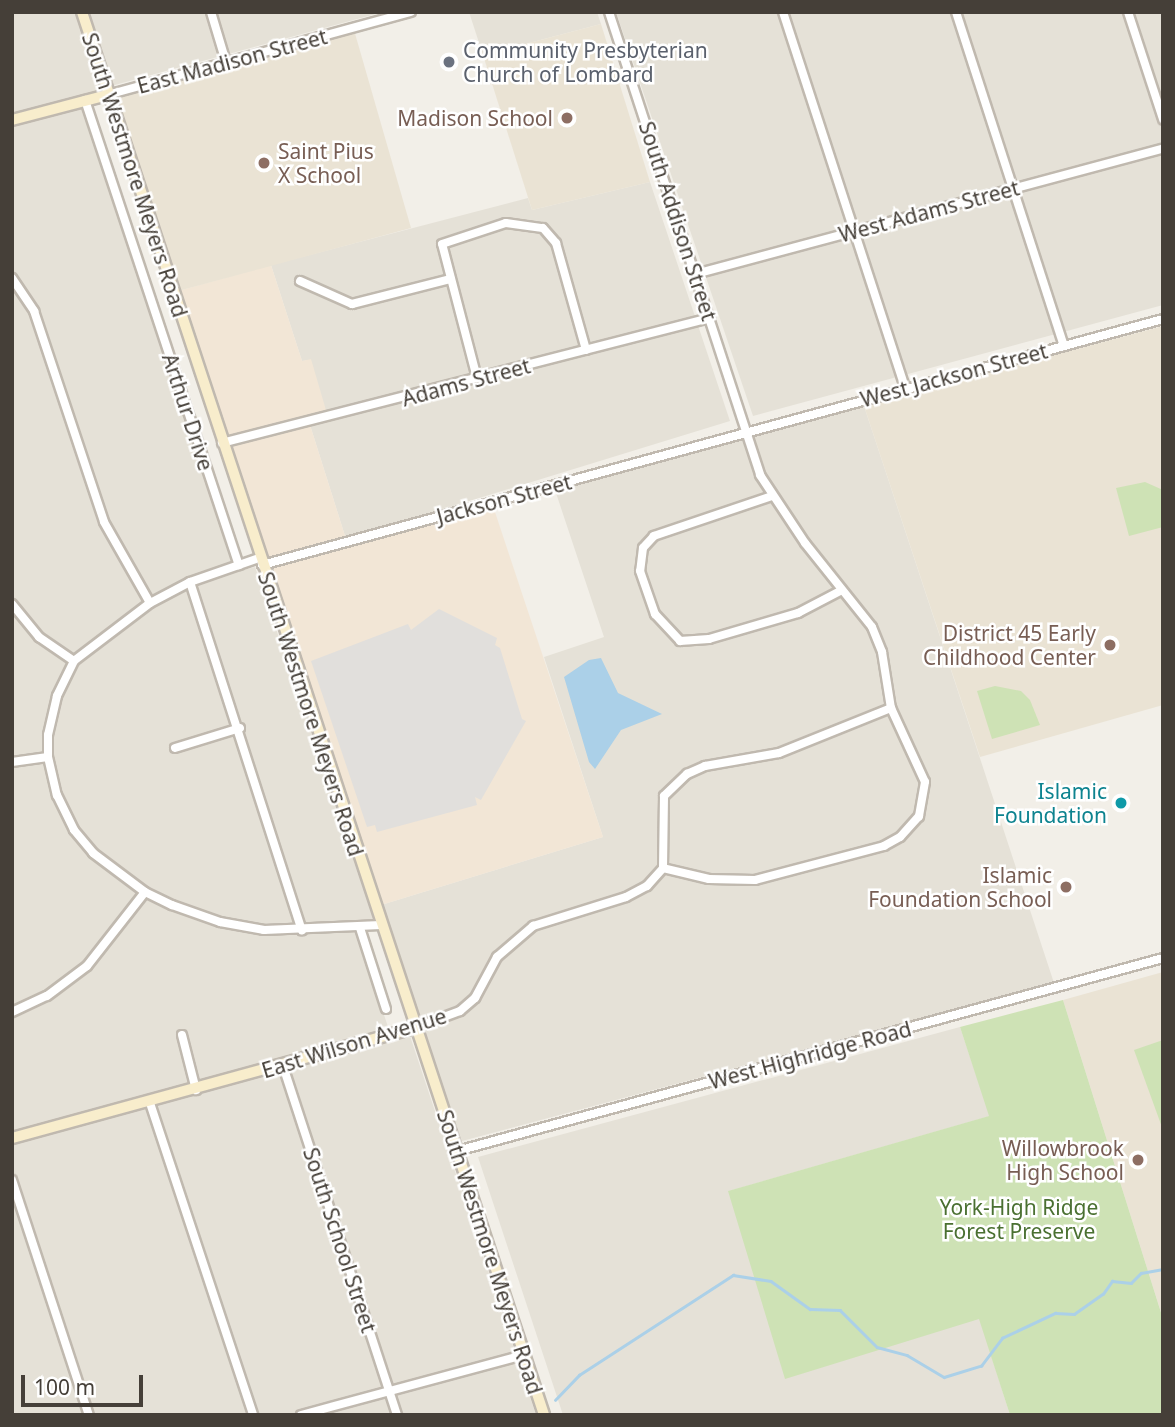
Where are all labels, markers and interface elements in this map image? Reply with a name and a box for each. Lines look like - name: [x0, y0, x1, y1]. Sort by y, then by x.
- street label: East Madison Street: [134, 24, 330, 98]
- street label: South Westmore Meyers Road: [77, 30, 193, 320]
- place label: Community Presbyterian Church of Lombard: [463, 37, 708, 87]
- marker: Community Presbyterian Church of Lombard: [441, 54, 457, 70]
- place label: Madison School: [397, 105, 553, 131]
- marker: Madison School: [559, 110, 575, 126]
- street label: South Addison Street: [634, 118, 722, 324]
- place label: Saint Pius X School: [278, 138, 374, 188]
- marker: Saint Pius X School: [256, 155, 272, 171]
- street label: West Adams Street: [836, 175, 1022, 247]
- street label: West Jackson Street: [858, 338, 1050, 412]
- street label: Arthur Drive: [157, 350, 219, 474]
- street label: Adams Street: [399, 353, 533, 411]
- street label: Jackson Street: [434, 469, 574, 529]
- street label: South Westmore Meyers Road: [253, 569, 369, 859]
- place label: District 45 Early Childhood Center: [923, 620, 1096, 670]
- marker: District 45 Early Childhood Center: [1102, 637, 1118, 653]
- place label: Islamic Foundation: [994, 778, 1107, 828]
- marker: Islamic Foundation: [1113, 795, 1129, 811]
- place label: Islamic Foundation School: [868, 862, 1052, 912]
- marker: Islamic Foundation School: [1058, 879, 1074, 895]
- street label: East Wilson Avenue: [259, 1003, 449, 1083]
- street label: West Highridge Road: [706, 1016, 914, 1094]
- street label: South Westmore Meyers Road: [432, 1107, 548, 1397]
- place label: Willowbrook High School: [1002, 1135, 1124, 1185]
- street label: South School Street: [298, 1144, 382, 1336]
- marker: Willowbrook High School: [1130, 1152, 1146, 1168]
- park label: York-High Ridge Forest Preserve: [940, 1194, 1098, 1244]
- scale bar: [24, 1360, 147, 1404]
- text: 100 m: [34, 1373, 95, 1401]

